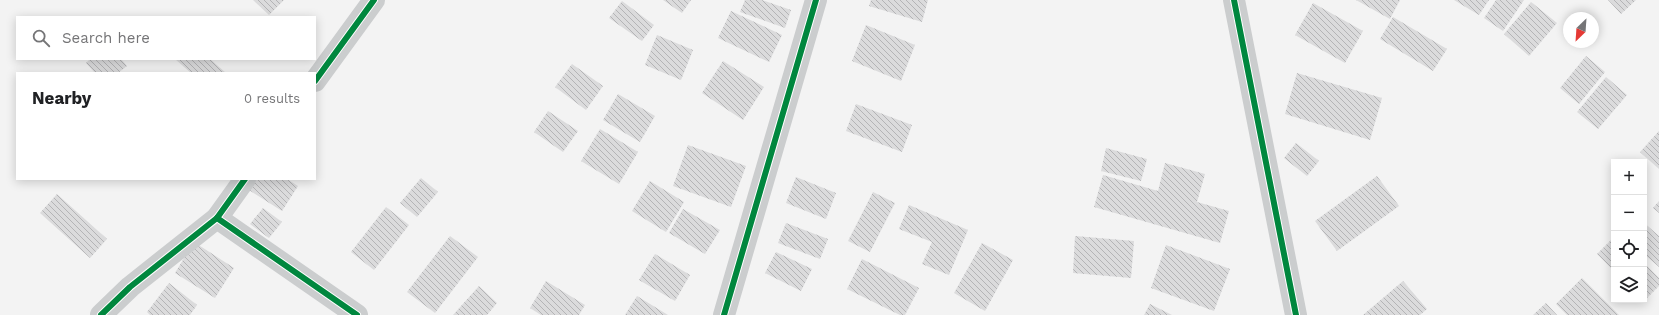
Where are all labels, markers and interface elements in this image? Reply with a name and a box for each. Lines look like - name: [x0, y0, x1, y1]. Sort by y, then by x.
- north arrow: [1563, 12, 1599, 48]
- search box: [16, 16, 316, 60]
- icon: search: [30, 27, 52, 49]
- text: Search here: [62, 29, 150, 47]
- text: Nearby: [32, 88, 91, 108]
- text: 0 results: [244, 91, 300, 106]
- map controls: [1611, 159, 1647, 303]
- button: +: [1611, 159, 1647, 195]
- button: −: [1611, 195, 1647, 231]
- button: locate: [1611, 231, 1647, 267]
- button: layers: [1611, 267, 1647, 303]

